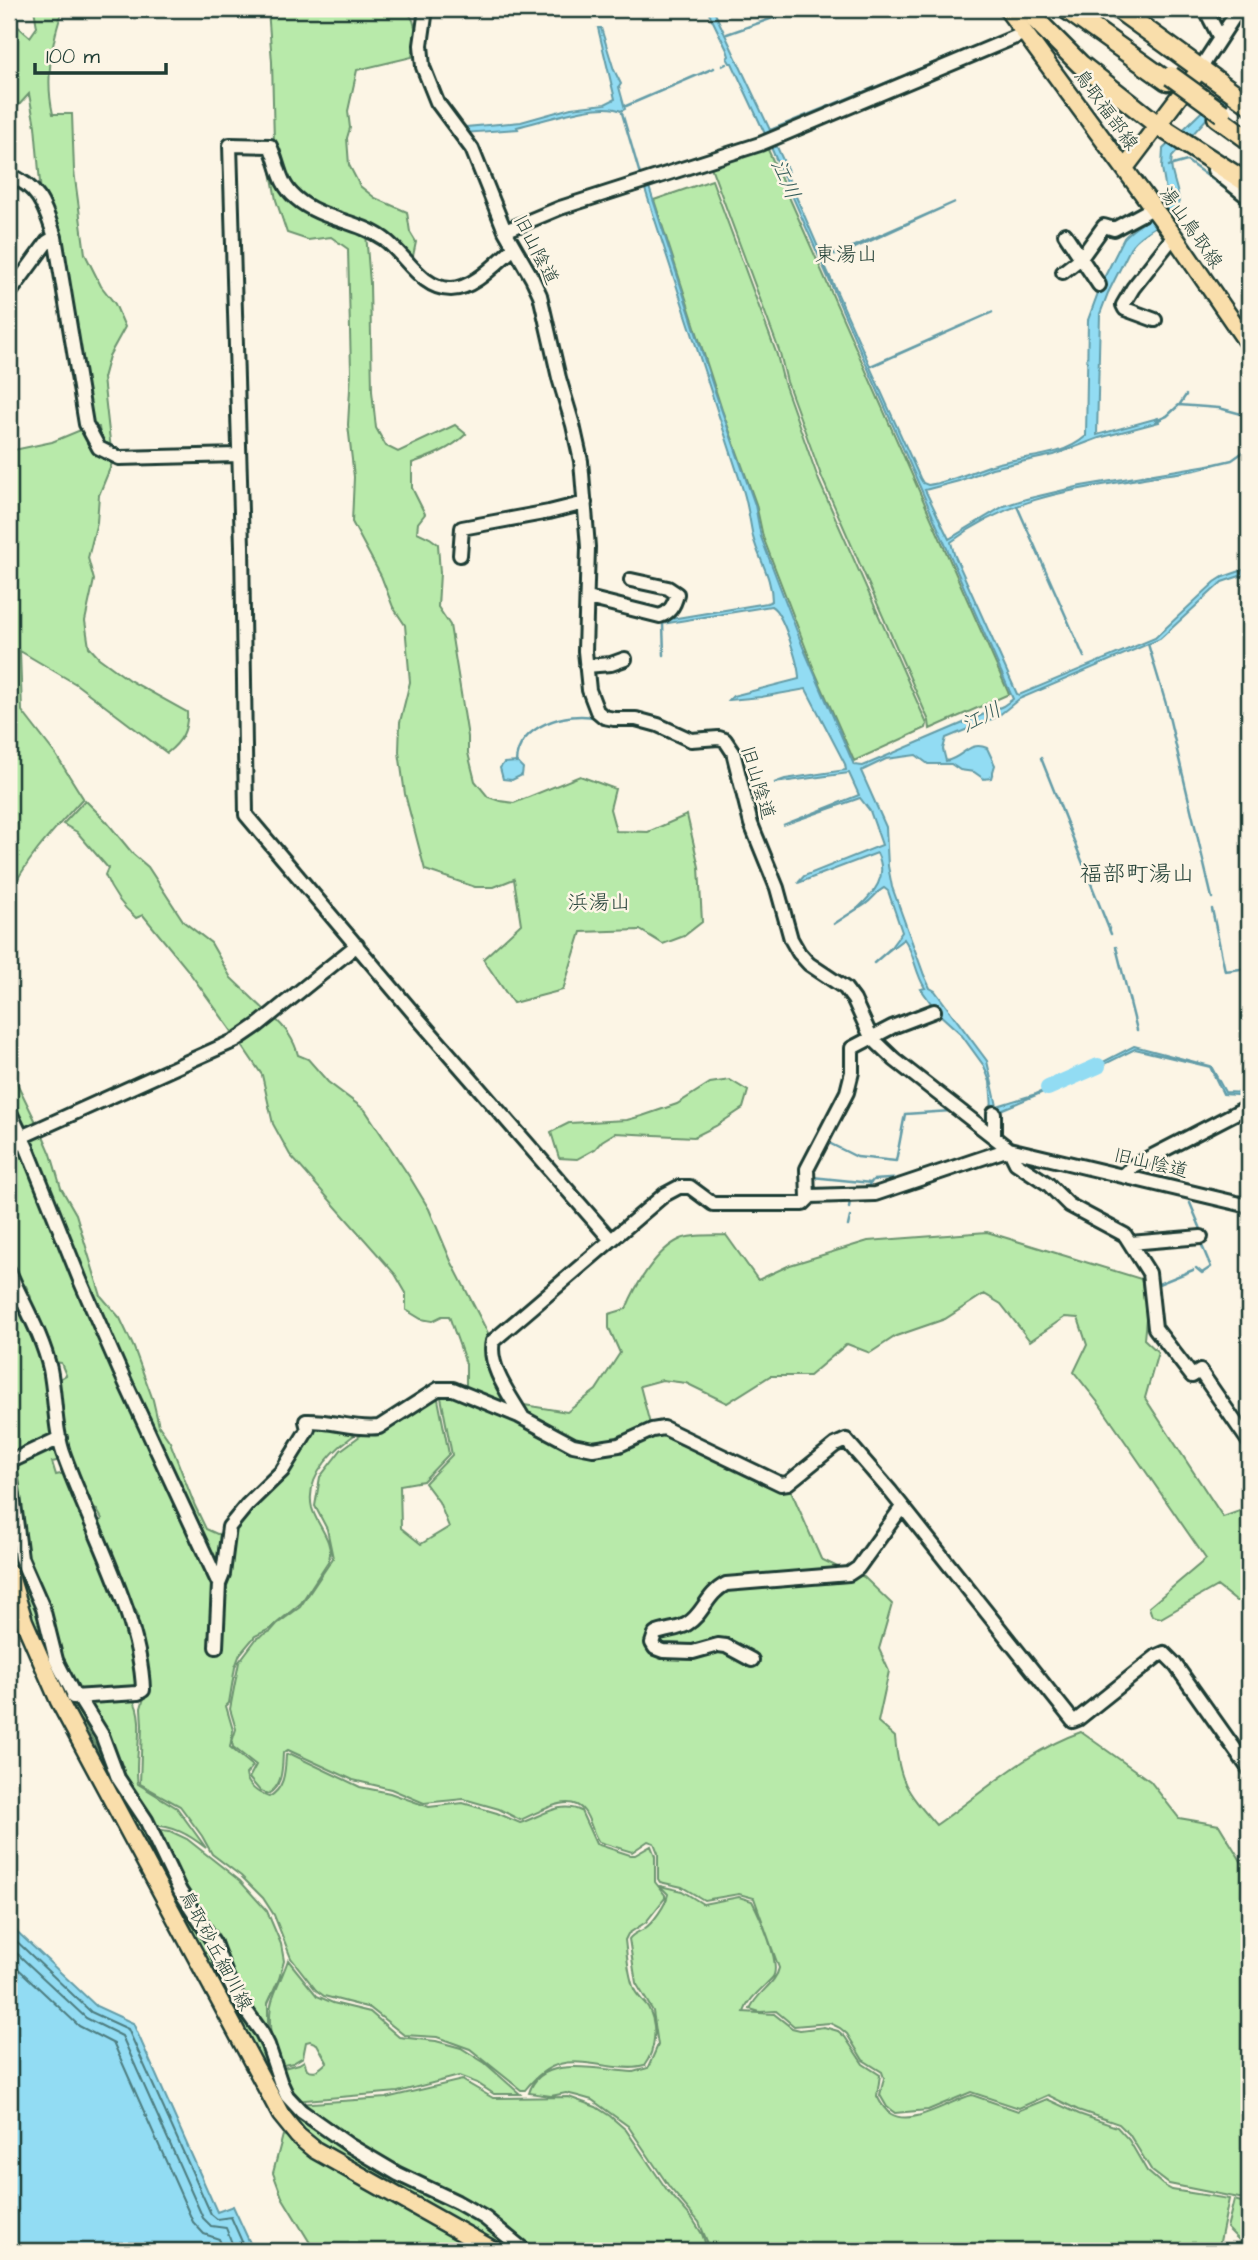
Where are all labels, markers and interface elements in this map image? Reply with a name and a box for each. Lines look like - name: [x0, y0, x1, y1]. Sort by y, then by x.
- scale bar: [35, 32, 166, 76]
- text: 100 m: [46, 42, 101, 71]
- street label: 鳥取福部線: [1067, 64, 1145, 156]
- water label: 江川: [764, 154, 807, 204]
- street label: 湯山鳥取線: [1152, 181, 1229, 275]
- street label: 旧山陰道: [506, 210, 565, 290]
- district label: 東湯山: [815, 240, 878, 269]
- water label: 江川: [956, 695, 1006, 740]
- street label: 旧山陰道: [734, 742, 782, 823]
- district label: 福部町湯山: [1080, 858, 1195, 890]
- district label: 浜湯山: [568, 888, 631, 917]
- street label: 旧山陰道: [1111, 1142, 1191, 1185]
- street label: 鳥取砂丘細川線: [173, 1886, 259, 2016]

